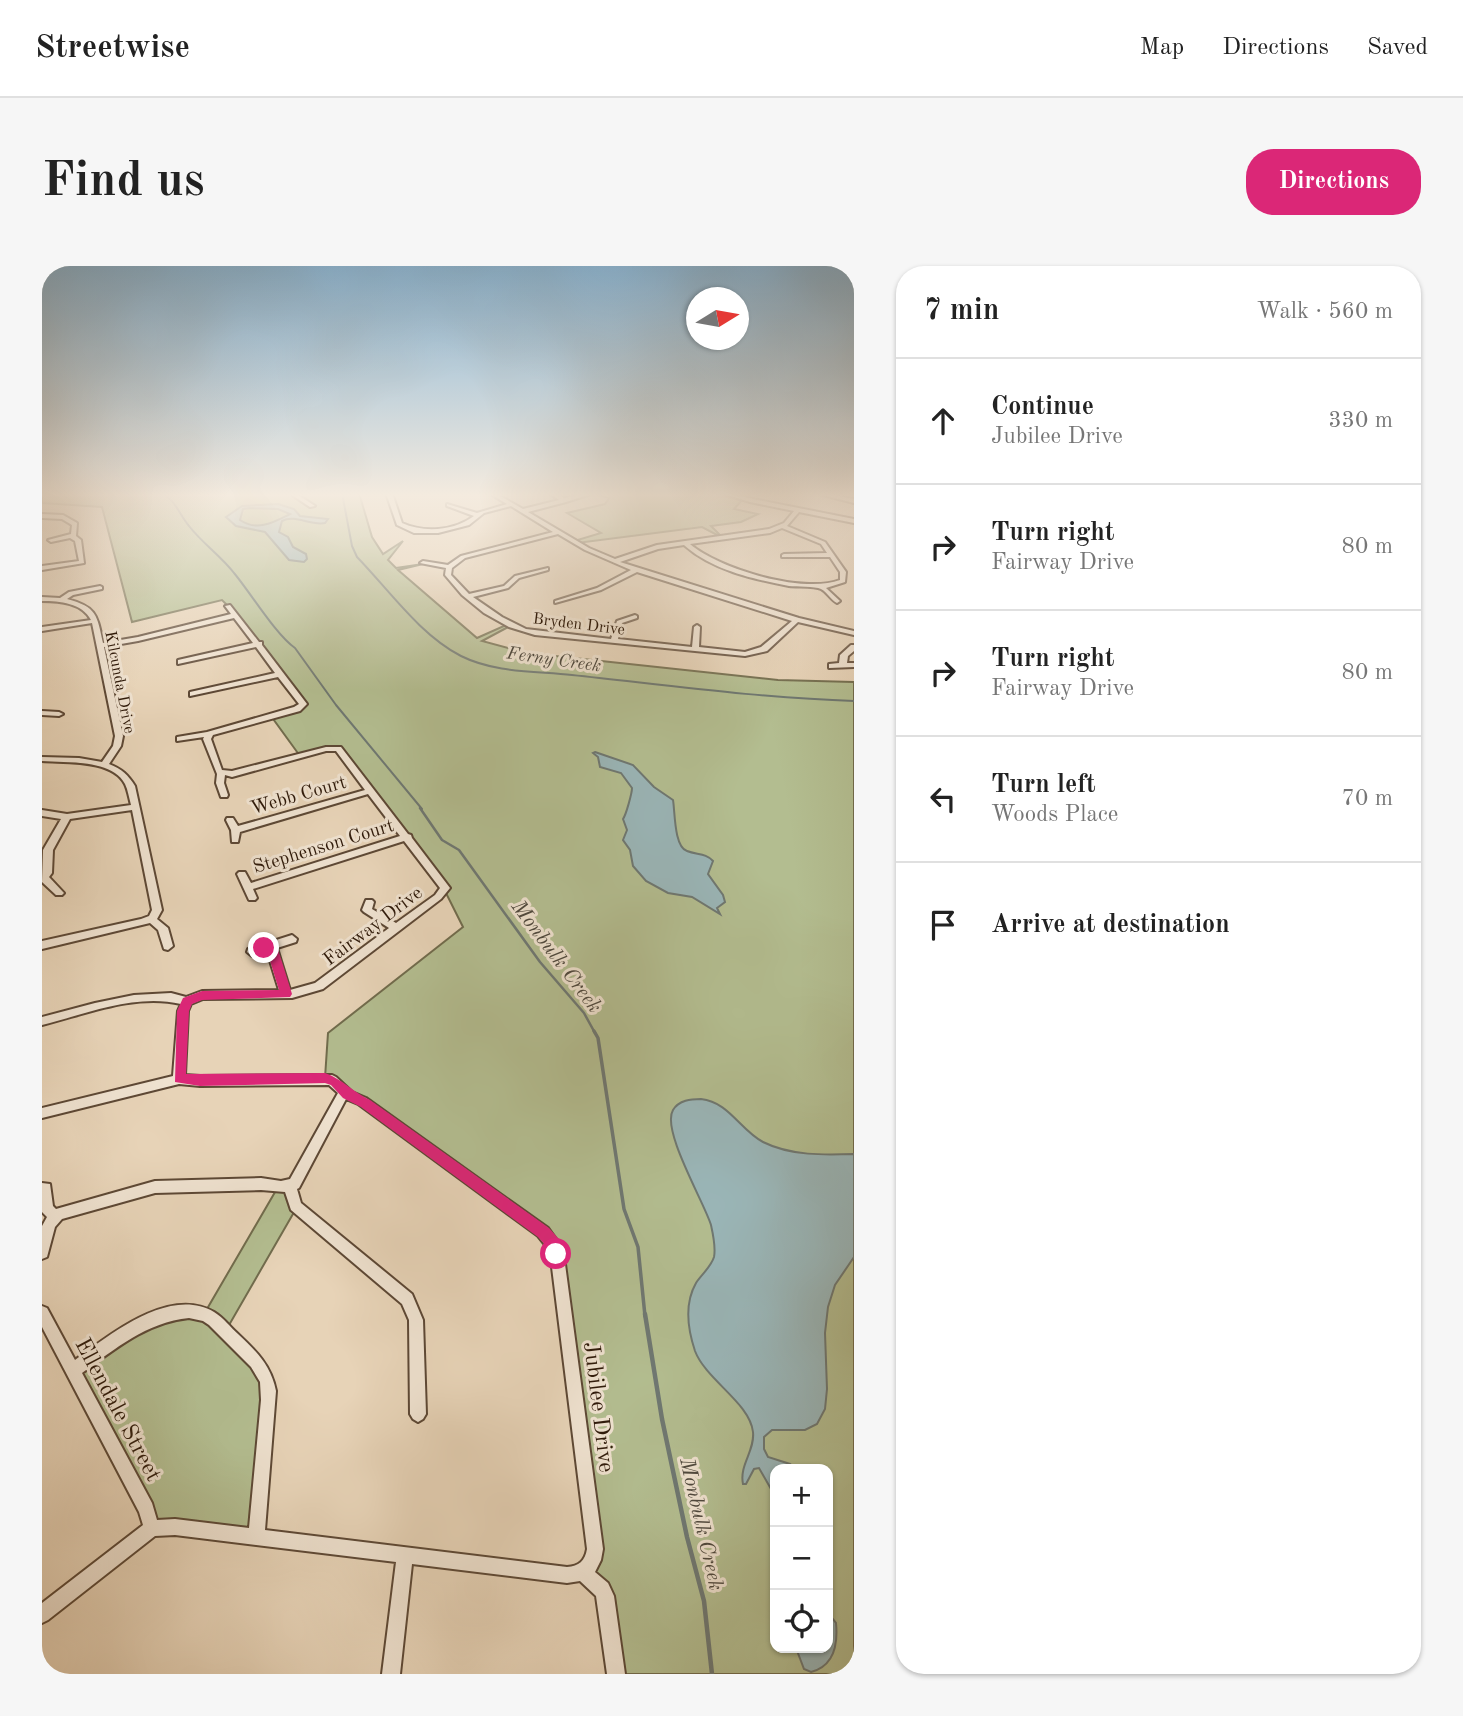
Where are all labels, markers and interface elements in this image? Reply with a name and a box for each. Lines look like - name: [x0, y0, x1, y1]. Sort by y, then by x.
- text: Streetwise: [35, 32, 190, 65]
- text: Map: [1140, 36, 1184, 60]
- text: Directions: [1222, 36, 1329, 60]
- text: Saved: [1367, 36, 1428, 60]
- button: Directions: [1246, 149, 1421, 215]
- text: Find us: [42, 158, 205, 207]
- north arrow: [686, 287, 749, 350]
- text: 7 min: [924, 296, 999, 326]
- text: Walk · 560 m: [1257, 300, 1393, 323]
- text: Continue: [991, 394, 1094, 420]
- icon: ahead: [924, 402, 962, 440]
- text: 330 m: [1328, 409, 1393, 432]
- text: Jubilee Drive: [991, 425, 1123, 448]
- text: Turn right: [991, 520, 1114, 546]
- icon: right: [924, 528, 962, 566]
- text: 80 m: [1342, 535, 1393, 558]
- text: Fairway Drive: [991, 551, 1134, 574]
- street label: Bryden Drive: [532, 611, 626, 639]
- street label: Kilcunda Drive: [101, 630, 137, 735]
- water label: Ferny Creek: [504, 644, 602, 676]
- text: Turn right: [991, 646, 1114, 672]
- icon: right: [924, 654, 962, 692]
- text: 80 m: [1342, 661, 1393, 684]
- text: Fairway Drive: [991, 677, 1134, 700]
- text: Turn left: [991, 772, 1096, 798]
- street label: Webb Court: [249, 774, 349, 819]
- icon: left: [924, 780, 962, 818]
- text: 70 m: [1342, 787, 1393, 810]
- text: Woods Place: [991, 803, 1118, 826]
- street label: Stephenson Court: [251, 817, 396, 878]
- street label: Fairway Drive: [321, 884, 426, 970]
- water label: Monbulk Creek: [506, 896, 605, 1017]
- icon: arrive: [924, 906, 962, 944]
- text: Arrive at destination: [991, 912, 1230, 938]
- route end: [248, 932, 279, 963]
- route start: [540, 1238, 571, 1269]
- street label: Ellendale Street: [70, 1334, 165, 1485]
- street label: Jubilee Drive: [579, 1340, 618, 1474]
- water label: Monbulk Creek: [675, 1455, 726, 1593]
- map controls: [770, 1464, 833, 1653]
- button: +: [770, 1464, 833, 1527]
- button: −: [770, 1527, 833, 1590]
- button: locate: [770, 1590, 833, 1653]

